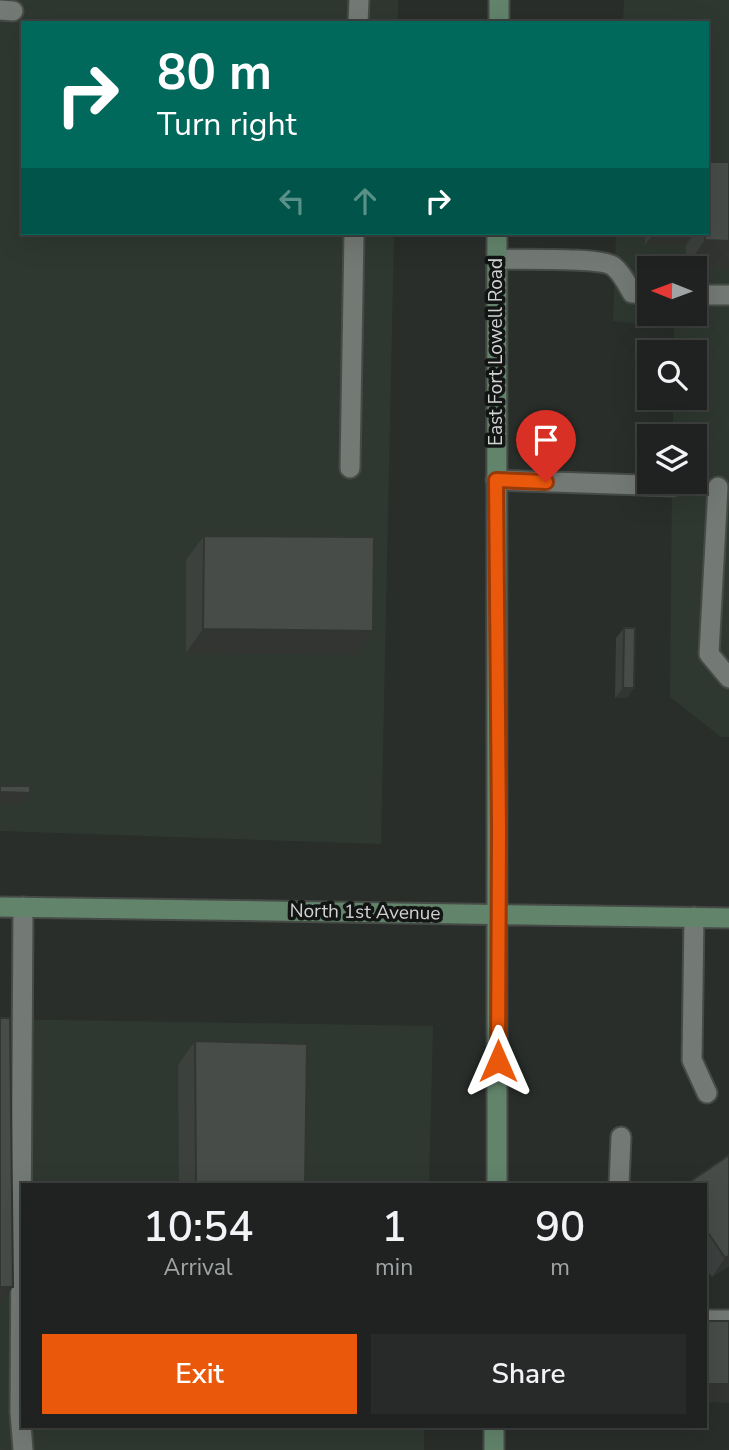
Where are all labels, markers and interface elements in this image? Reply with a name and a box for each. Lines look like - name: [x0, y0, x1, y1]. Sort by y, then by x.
- text: 80 m: [157, 39, 272, 106]
- icon: right: [42, 49, 133, 140]
- text: Turn right: [157, 103, 297, 146]
- icon: left: [273, 182, 311, 220]
- icon: ahead: [346, 182, 384, 220]
- icon: right: [419, 182, 457, 220]
- north arrow: [637, 256, 707, 326]
- map controls: [637, 256, 707, 494]
- street label: East Fort Lowell Road: [483, 258, 509, 446]
- button: search: [637, 340, 707, 410]
- pin: [516, 410, 576, 482]
- icon: arrive: [527, 421, 565, 459]
- button: layers: [637, 424, 707, 494]
- street label: North 1st Avenue: [289, 898, 441, 926]
- position arrow: [461, 1024, 535, 1098]
- text: 10:54: [143, 1199, 253, 1256]
- text: 1: [382, 1199, 407, 1256]
- text: 90: [535, 1199, 585, 1256]
- text: Arrival: [163, 1252, 233, 1283]
- text: min: [375, 1252, 413, 1283]
- text: m: [550, 1252, 570, 1283]
- button: Exit: [42, 1334, 357, 1414]
- button: Share: [371, 1334, 686, 1414]

